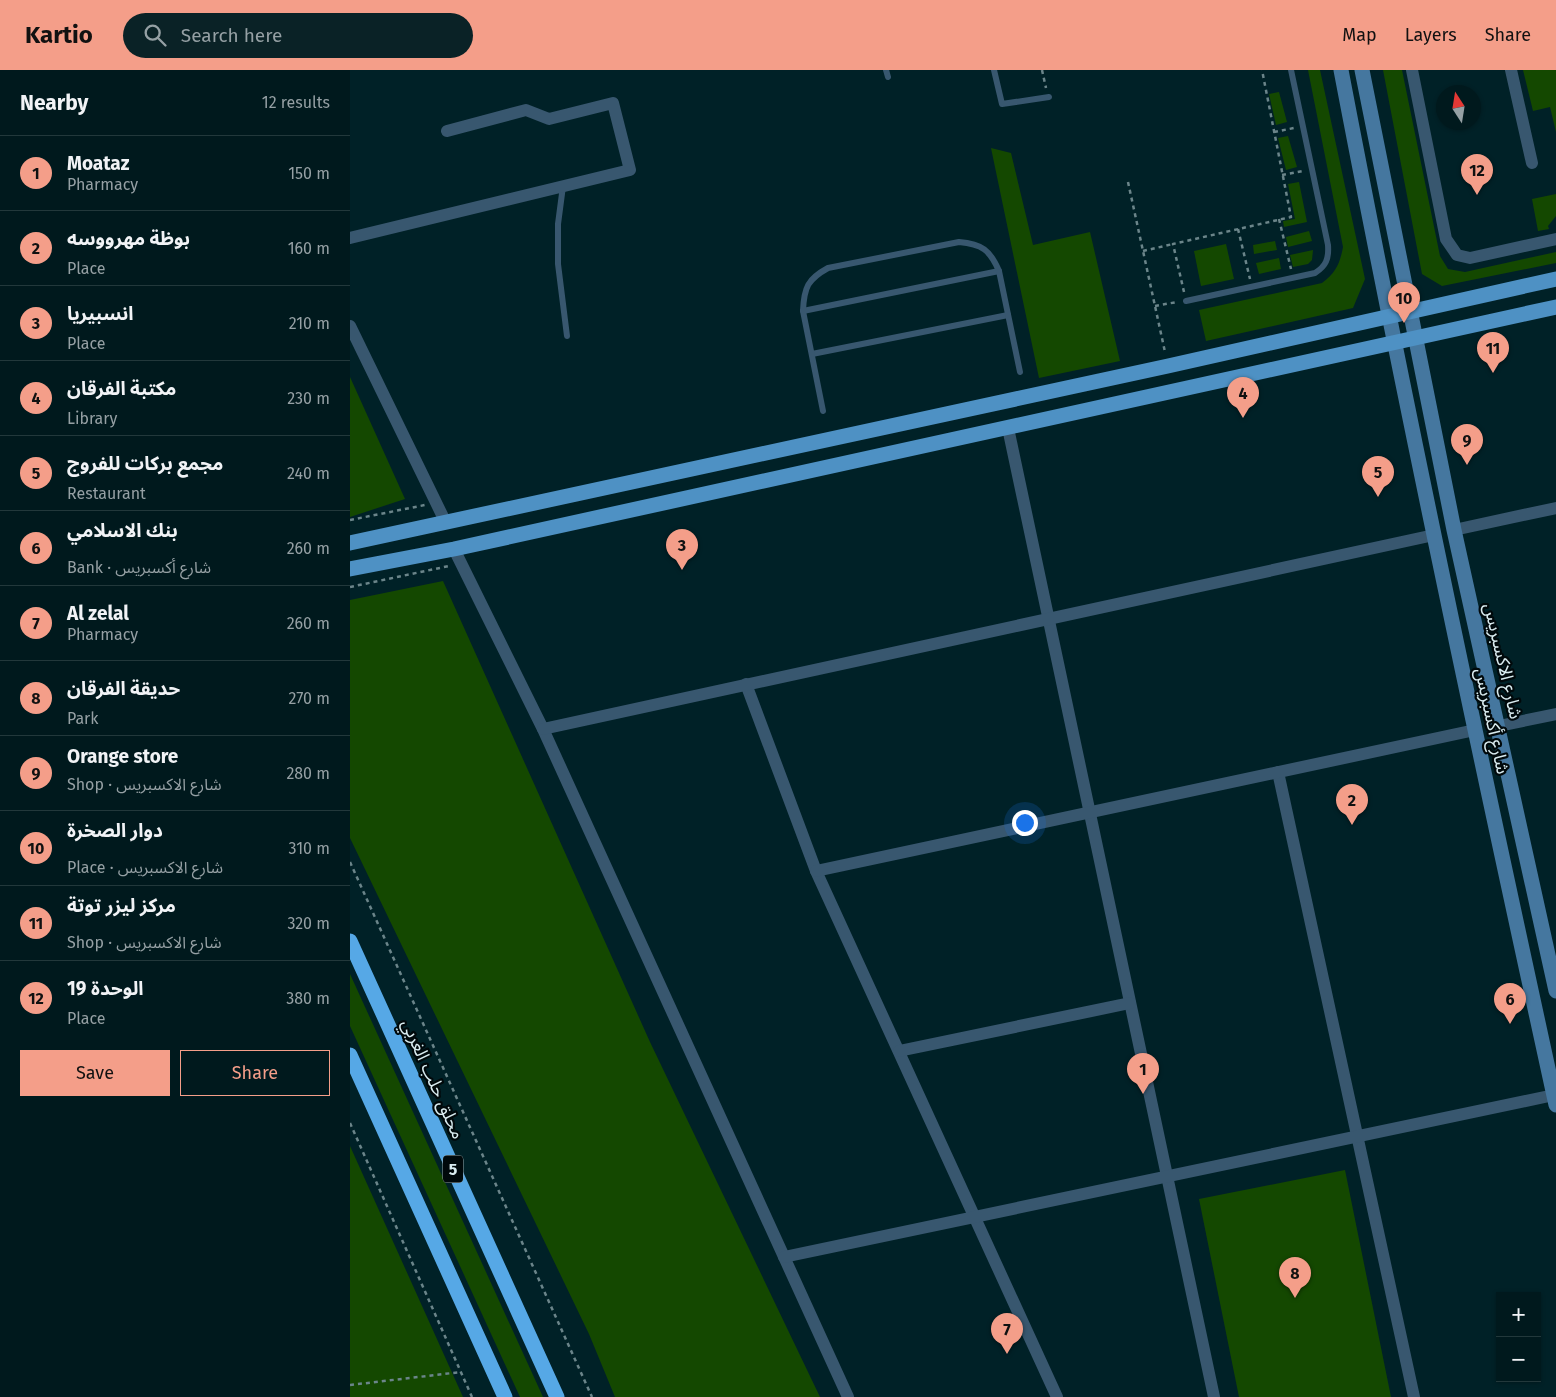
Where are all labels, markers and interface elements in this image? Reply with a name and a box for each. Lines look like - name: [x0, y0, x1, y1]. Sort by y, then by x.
- search box: [123, 13, 473, 58]
- text: Kartio: [25, 21, 93, 49]
- icon: search: [141, 21, 169, 49]
- text: Search here: [181, 24, 282, 47]
- text: Map: [1342, 24, 1377, 46]
- text: Layers: [1405, 24, 1457, 46]
- text: Share: [1485, 24, 1531, 46]
- north arrow: [1436, 85, 1481, 130]
- text: Nearby: [20, 90, 88, 116]
- text: 12 results: [262, 93, 330, 112]
- text: Moataz: [67, 152, 130, 175]
- pin: 12: [1461, 154, 1493, 195]
- text: 1: [32, 164, 40, 183]
- text: 150 m: [288, 164, 330, 183]
- text: Pharmacy: [67, 175, 138, 194]
- text: بوظة مهرووسه: [67, 227, 190, 250]
- text: 2: [32, 239, 40, 258]
- text: 160 m: [288, 239, 330, 258]
- text: Place: [67, 259, 106, 278]
- pin: 10: [1388, 282, 1420, 323]
- text: انسبيريا: [67, 302, 133, 325]
- text: 3: [32, 314, 40, 333]
- text: 210 m: [289, 314, 330, 333]
- pin: 11: [1477, 332, 1509, 373]
- text: Place: [67, 334, 106, 353]
- text: مكتبة الفرقان: [67, 377, 176, 400]
- pin: 4: [1227, 377, 1259, 418]
- text: 4: [31, 389, 41, 408]
- text: 230 m: [287, 389, 330, 408]
- text: Library: [67, 409, 117, 428]
- pin: 9: [1451, 424, 1483, 465]
- text: مجمع بركات للفروج: [67, 452, 223, 475]
- pin: 5: [1362, 456, 1394, 497]
- text: 5: [32, 464, 40, 483]
- text: 240 m: [287, 464, 330, 483]
- text: Restaurant: [67, 484, 146, 503]
- text: بنك الاسلامي: [67, 519, 178, 542]
- pin: 3: [666, 529, 698, 570]
- text: 6: [31, 539, 41, 558]
- text: 260 m: [287, 539, 330, 558]
- text: Bank · شارع أكسبريس: [67, 558, 211, 577]
- street label: شارع الاكسبريس: [1476, 601, 1527, 722]
- text: Al zelal: [67, 602, 129, 625]
- text: 7: [32, 614, 40, 633]
- text: 260 m: [287, 614, 330, 633]
- text: Pharmacy: [67, 625, 138, 644]
- street label: شارع أكسبريس: [1467, 666, 1514, 777]
- text: حديقة الفرقان: [67, 677, 180, 700]
- text: 8: [31, 689, 41, 708]
- text: 270 m: [288, 689, 330, 708]
- text: Park: [67, 709, 99, 728]
- text: Orange store: [67, 745, 178, 768]
- text: 9: [32, 764, 40, 783]
- text: 280 m: [286, 764, 330, 783]
- text: Shop · شارع الاكسبريس: [67, 775, 221, 794]
- pin: 2: [1336, 784, 1368, 825]
- your location: [1012, 810, 1038, 836]
- text: دوار الصخرة: [67, 819, 163, 842]
- text: 10: [28, 839, 44, 858]
- text: 310 m: [289, 839, 330, 858]
- text: Place · شارع الاكسبريس: [67, 858, 223, 877]
- text: مركز ليزر توتة: [67, 894, 176, 917]
- text: 11: [29, 914, 43, 933]
- text: 320 m: [287, 914, 330, 933]
- text: Shop · شارع الاكسبريس: [67, 933, 221, 952]
- text: الوحدة 19: [67, 977, 144, 1000]
- pin: 6: [1494, 983, 1526, 1024]
- text: 12: [28, 989, 44, 1008]
- text: 380 m: [286, 989, 330, 1008]
- text: Place: [67, 1009, 106, 1028]
- street label: محلق حلب الغربي: [395, 1016, 469, 1143]
- button: Save: [20, 1050, 170, 1096]
- button: Share: [180, 1050, 330, 1096]
- pin: 1: [1127, 1053, 1159, 1094]
- road number: 5: [443, 1156, 463, 1182]
- pin: 8: [1279, 1257, 1311, 1298]
- map controls: [1496, 1292, 1541, 1382]
- button: +: [1496, 1292, 1541, 1337]
- pin: 7: [991, 1313, 1023, 1354]
- button: −: [1496, 1337, 1541, 1382]

